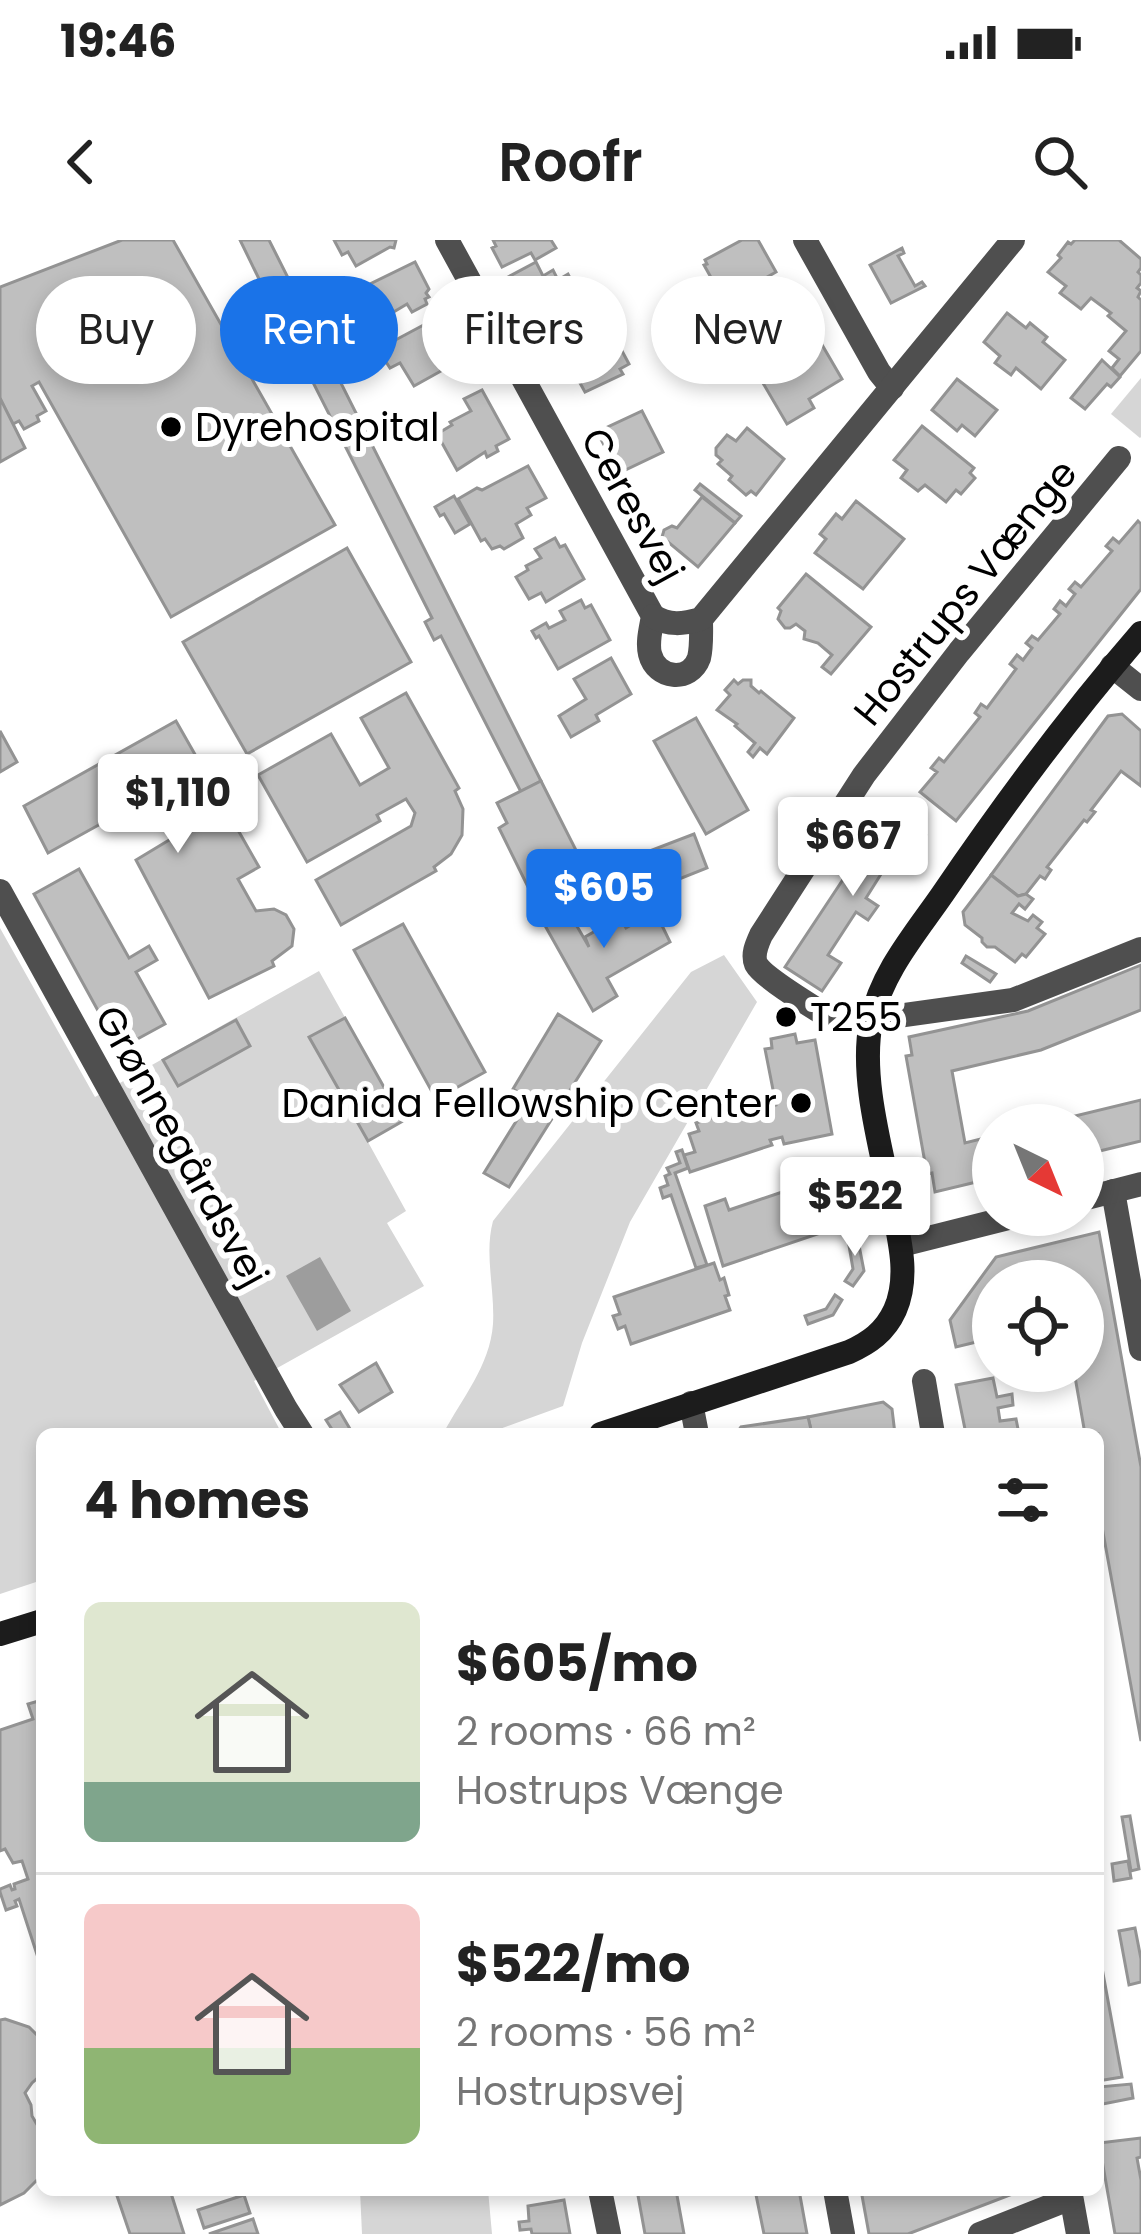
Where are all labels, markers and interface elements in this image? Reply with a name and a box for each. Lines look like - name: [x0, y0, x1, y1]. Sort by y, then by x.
- text: 19:46: [60, 10, 177, 73]
- text: Roofr: [499, 124, 642, 200]
- icon: back: [48, 129, 114, 195]
- icon: search: [1027, 129, 1093, 195]
- chip: Buy: [36, 276, 196, 384]
- chip: Rent: [220, 276, 398, 384]
- chip: Filters: [422, 276, 627, 384]
- chip: New: [651, 276, 825, 384]
- place label: Dyrehospital: [195, 400, 440, 455]
- marker: Dyrehospital: [158, 414, 184, 440]
- street label: Ceresvej: [568, 418, 698, 593]
- street label: Hostrups Vænge: [841, 448, 1090, 737]
- pin: $1,110: [80, 754, 276, 856]
- text: $1,110: [125, 765, 231, 820]
- pin: $667: [782, 797, 924, 899]
- text: $667: [805, 808, 901, 863]
- pin: $605: [533, 849, 675, 951]
- text: $605: [553, 860, 655, 915]
- place label: T255: [810, 990, 903, 1045]
- street label: Grønnegårdsvej: [81, 996, 282, 1297]
- marker: T255: [773, 1004, 799, 1030]
- place label: Danida Fellowship Center: [282, 1076, 777, 1131]
- marker: Danida Fellowship Center: [788, 1090, 814, 1116]
- north arrow: [972, 1104, 1104, 1236]
- map controls: [972, 1104, 1104, 1392]
- pin: $522: [784, 1157, 926, 1259]
- text: $522: [807, 1168, 903, 1223]
- button: locate: [972, 1260, 1104, 1392]
- text: 4 homes: [84, 1464, 310, 1536]
- icon: filters: [990, 1467, 1056, 1533]
- text: $605/mo: [456, 1627, 698, 1699]
- icon: home: [180, 1650, 324, 1794]
- text: 2 rooms · 66 m²: [456, 1704, 756, 1759]
- text: Hostrups Vænge: [456, 1763, 784, 1818]
- text: $522/mo: [456, 1928, 691, 2000]
- icon: home: [180, 1952, 324, 2096]
- text: 2 rooms · 56 m²: [456, 2005, 756, 2060]
- text: Hostrupsvej: [456, 2064, 684, 2119]

